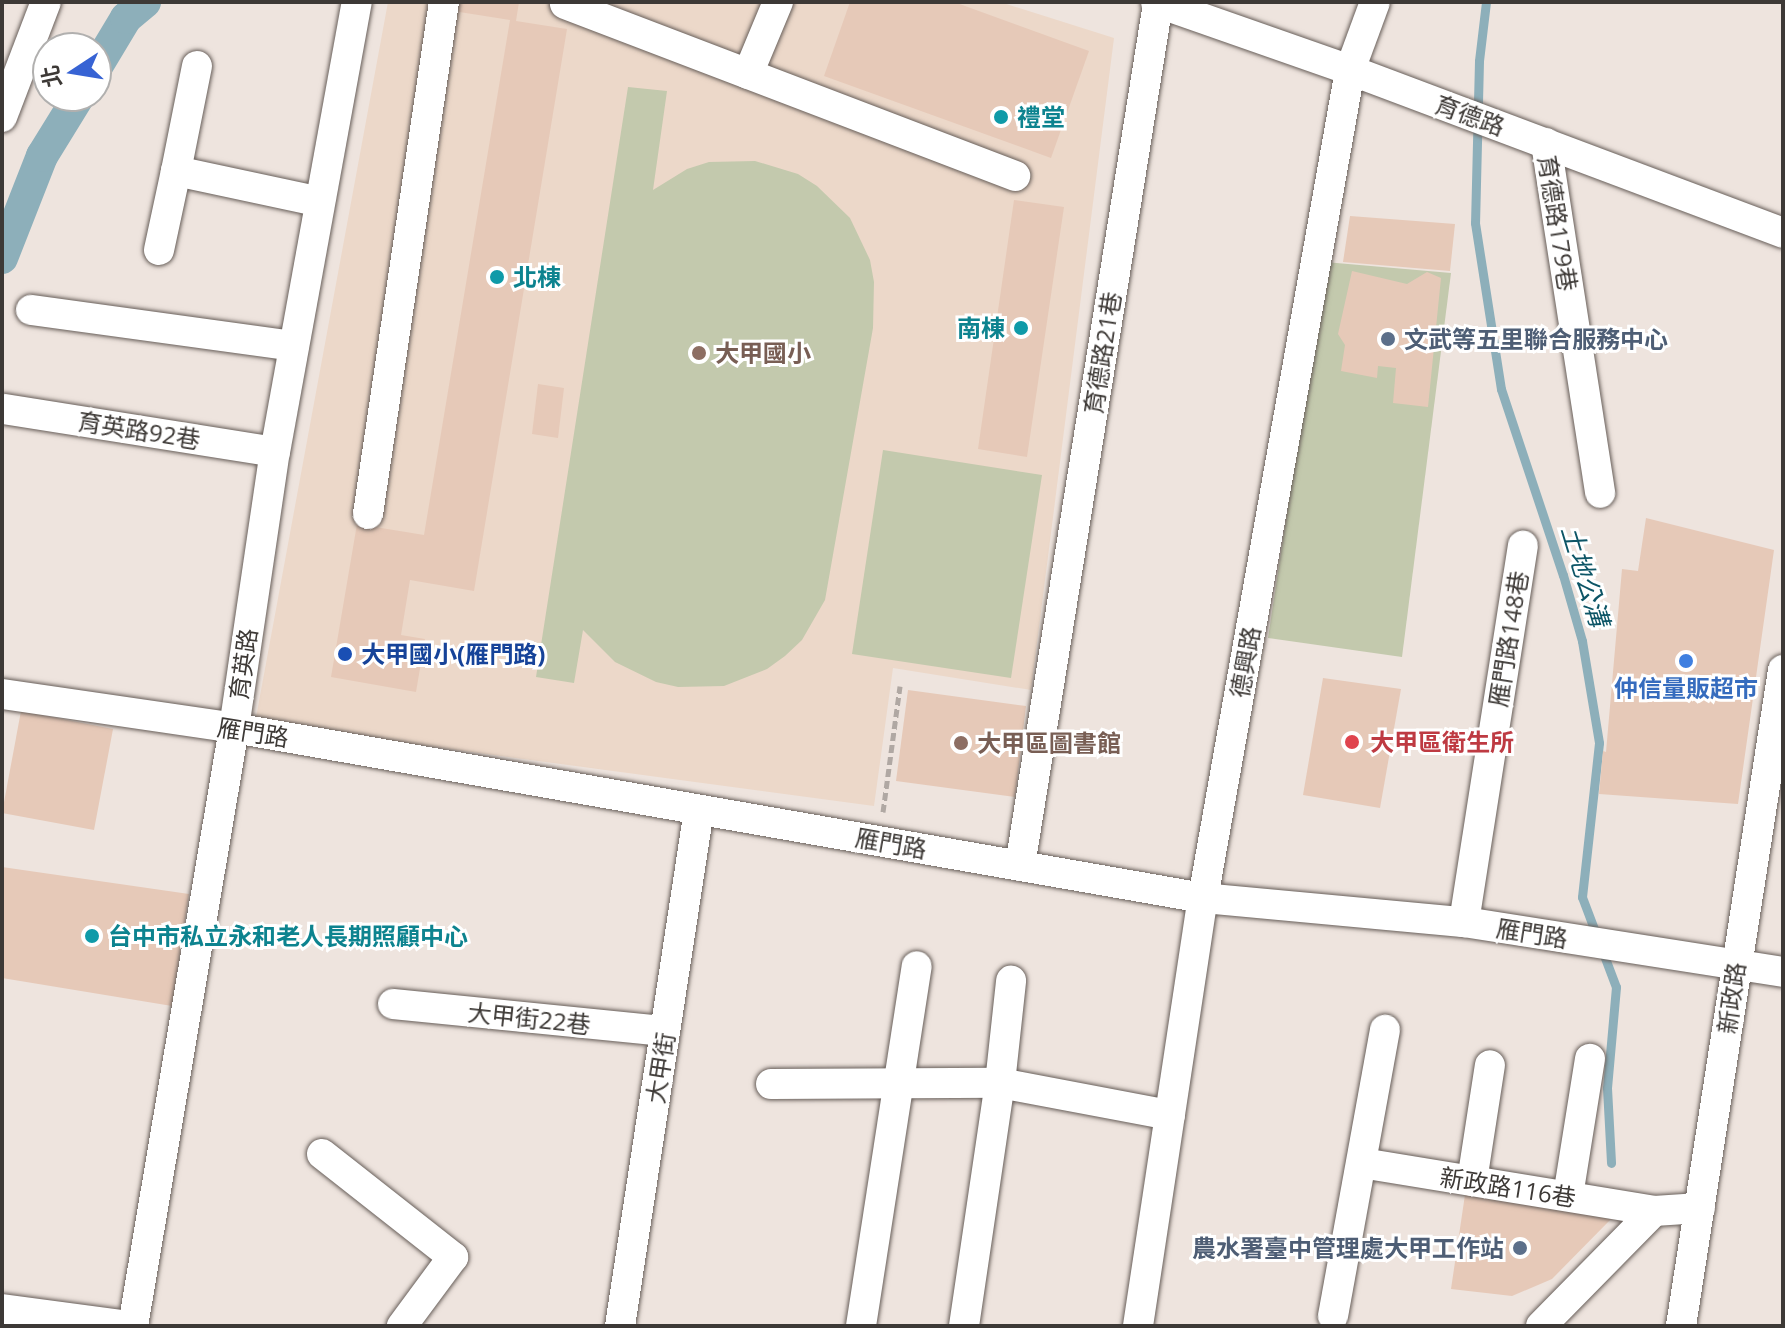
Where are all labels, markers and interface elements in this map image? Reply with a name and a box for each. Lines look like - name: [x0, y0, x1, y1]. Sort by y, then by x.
- north arrow: [32, 32, 112, 112]
- text: 北: [34, 63, 67, 90]
- street label: 育德路: [1431, 89, 1509, 141]
- place label: 禮堂: [1017, 103, 1065, 131]
- marker: 禮堂: [992, 108, 1010, 126]
- street label: 育德路179巷: [1533, 153, 1583, 293]
- place label: 北棟: [513, 263, 561, 291]
- marker: 北棟: [488, 268, 506, 286]
- street label: 育德路21巷: [1078, 290, 1126, 416]
- place label: 南棟: [957, 314, 1005, 342]
- marker: 南棟: [1012, 319, 1030, 337]
- place label: 文武等五里聯合服務中心: [1404, 325, 1668, 353]
- marker: 文武等五里聯合服務中心: [1379, 330, 1397, 348]
- place label: 大甲國小: [715, 339, 811, 367]
- marker: 大甲國小: [690, 344, 708, 362]
- street label: 育英路92巷: [76, 406, 202, 454]
- water label: 土地公溝: [1555, 522, 1615, 630]
- street label: 雁門路148巷: [1483, 569, 1533, 709]
- street label: 德興路: [1225, 624, 1265, 700]
- street label: 育英路: [224, 626, 262, 702]
- place label: 大甲國小(雁門路): [361, 640, 545, 668]
- marker: 大甲國小(雁門路): [336, 645, 354, 663]
- marker: 仲信量販超市: [1677, 652, 1695, 670]
- place label: 仲信量販超市: [1614, 674, 1758, 702]
- street label: 雁門路: [215, 712, 291, 752]
- place label: 大甲區衛生所: [1370, 728, 1514, 756]
- place label: 大甲區圖書館: [977, 729, 1121, 757]
- marker: 大甲區衛生所: [1341, 731, 1363, 753]
- marker: 大甲區圖書館: [952, 734, 970, 752]
- street label: 雁門路: [853, 823, 929, 863]
- street label: 雁門路: [1494, 913, 1570, 953]
- place label: 台中市私立永和老人長期照顧中心: [108, 922, 468, 950]
- marker: 台中市私立永和老人長期照顧中心: [83, 927, 101, 945]
- street label: 新政路: [1712, 960, 1750, 1036]
- street label: 大甲街22巷: [466, 997, 592, 1039]
- street label: 大甲街: [640, 1030, 680, 1106]
- street label: 新政路116巷: [1438, 1162, 1578, 1212]
- place label: 農水署臺中管理處大甲工作站: [1192, 1234, 1504, 1262]
- marker: 農水署臺中管理處大甲工作站: [1511, 1239, 1529, 1257]

